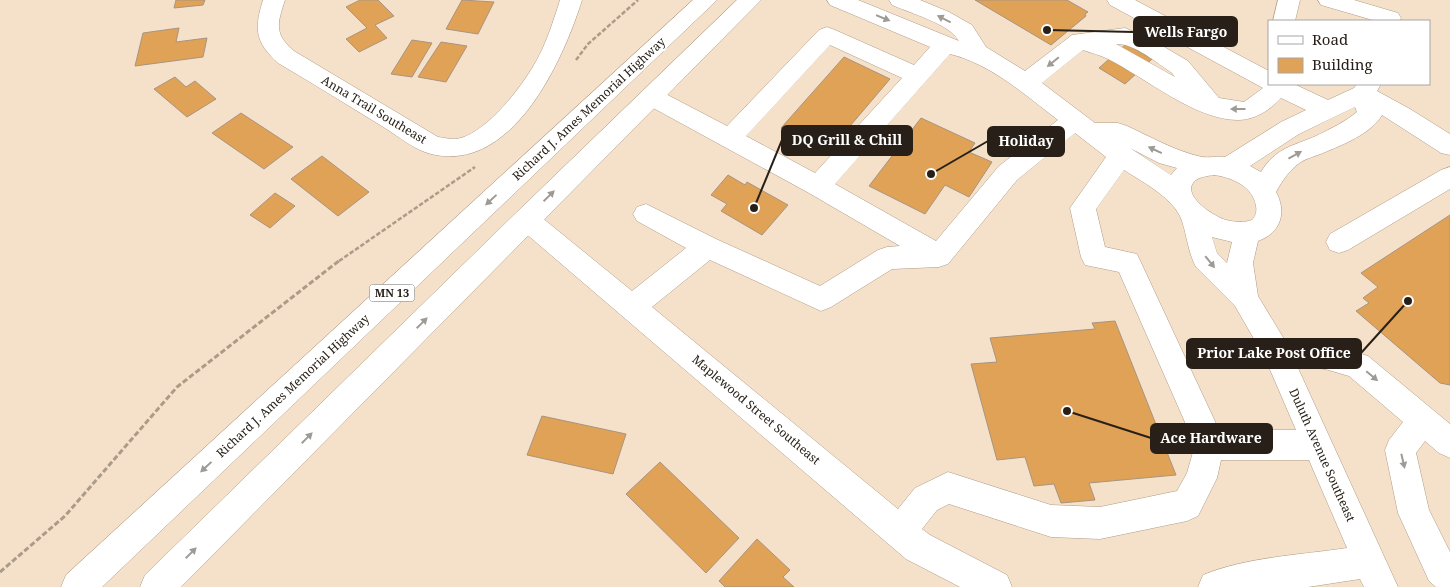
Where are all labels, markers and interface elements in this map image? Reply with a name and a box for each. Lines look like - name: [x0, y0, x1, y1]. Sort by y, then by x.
- one-way arrow: [876, 15, 890, 23]
- one-way arrow: [937, 15, 952, 24]
- callout: Wells Fargo: [1134, 17, 1237, 46]
- legend: [1268, 20, 1430, 85]
- text: Wells Fargo: [1145, 22, 1227, 41]
- text: Road: [1312, 29, 1348, 49]
- street label: Richard J. Ames Memorial Highway: [508, 33, 669, 184]
- text: Building: [1312, 54, 1373, 74]
- one-way arrow: [1047, 56, 1060, 67]
- street label: Anna Trail Southeast: [319, 71, 430, 148]
- one-way arrow: [1230, 105, 1246, 113]
- callout: DQ Grill & Chill: [782, 126, 912, 155]
- callout: Holiday: [988, 127, 1064, 156]
- text: DQ Grill & Chill: [792, 130, 902, 149]
- text: Holiday: [998, 131, 1055, 150]
- one-way arrow: [1148, 146, 1162, 154]
- one-way arrow: [1287, 151, 1302, 159]
- one-way arrow: [543, 190, 555, 202]
- one-way arrow: [486, 194, 498, 206]
- one-way arrow: [1204, 255, 1215, 268]
- road number: MN 13: [370, 284, 414, 302]
- street label: Richard J. Ames Memorial Highway: [212, 310, 373, 461]
- one-way arrow: [415, 317, 427, 329]
- callout: Prior Lake Post Office: [1187, 339, 1361, 368]
- text: Prior Lake Post Office: [1197, 343, 1351, 362]
- street label: Maplewood Street Southeast: [689, 351, 824, 468]
- one-way arrow: [1365, 371, 1378, 382]
- street label: Duluth Avenue Southeast: [1285, 385, 1360, 524]
- callout: Ace Hardware: [1151, 424, 1272, 453]
- text: Ace Hardware: [1160, 428, 1262, 447]
- one-way arrow: [300, 432, 312, 444]
- one-way arrow: [1399, 453, 1407, 469]
- one-way arrow: [201, 461, 213, 473]
- one-way arrow: [185, 547, 197, 559]

